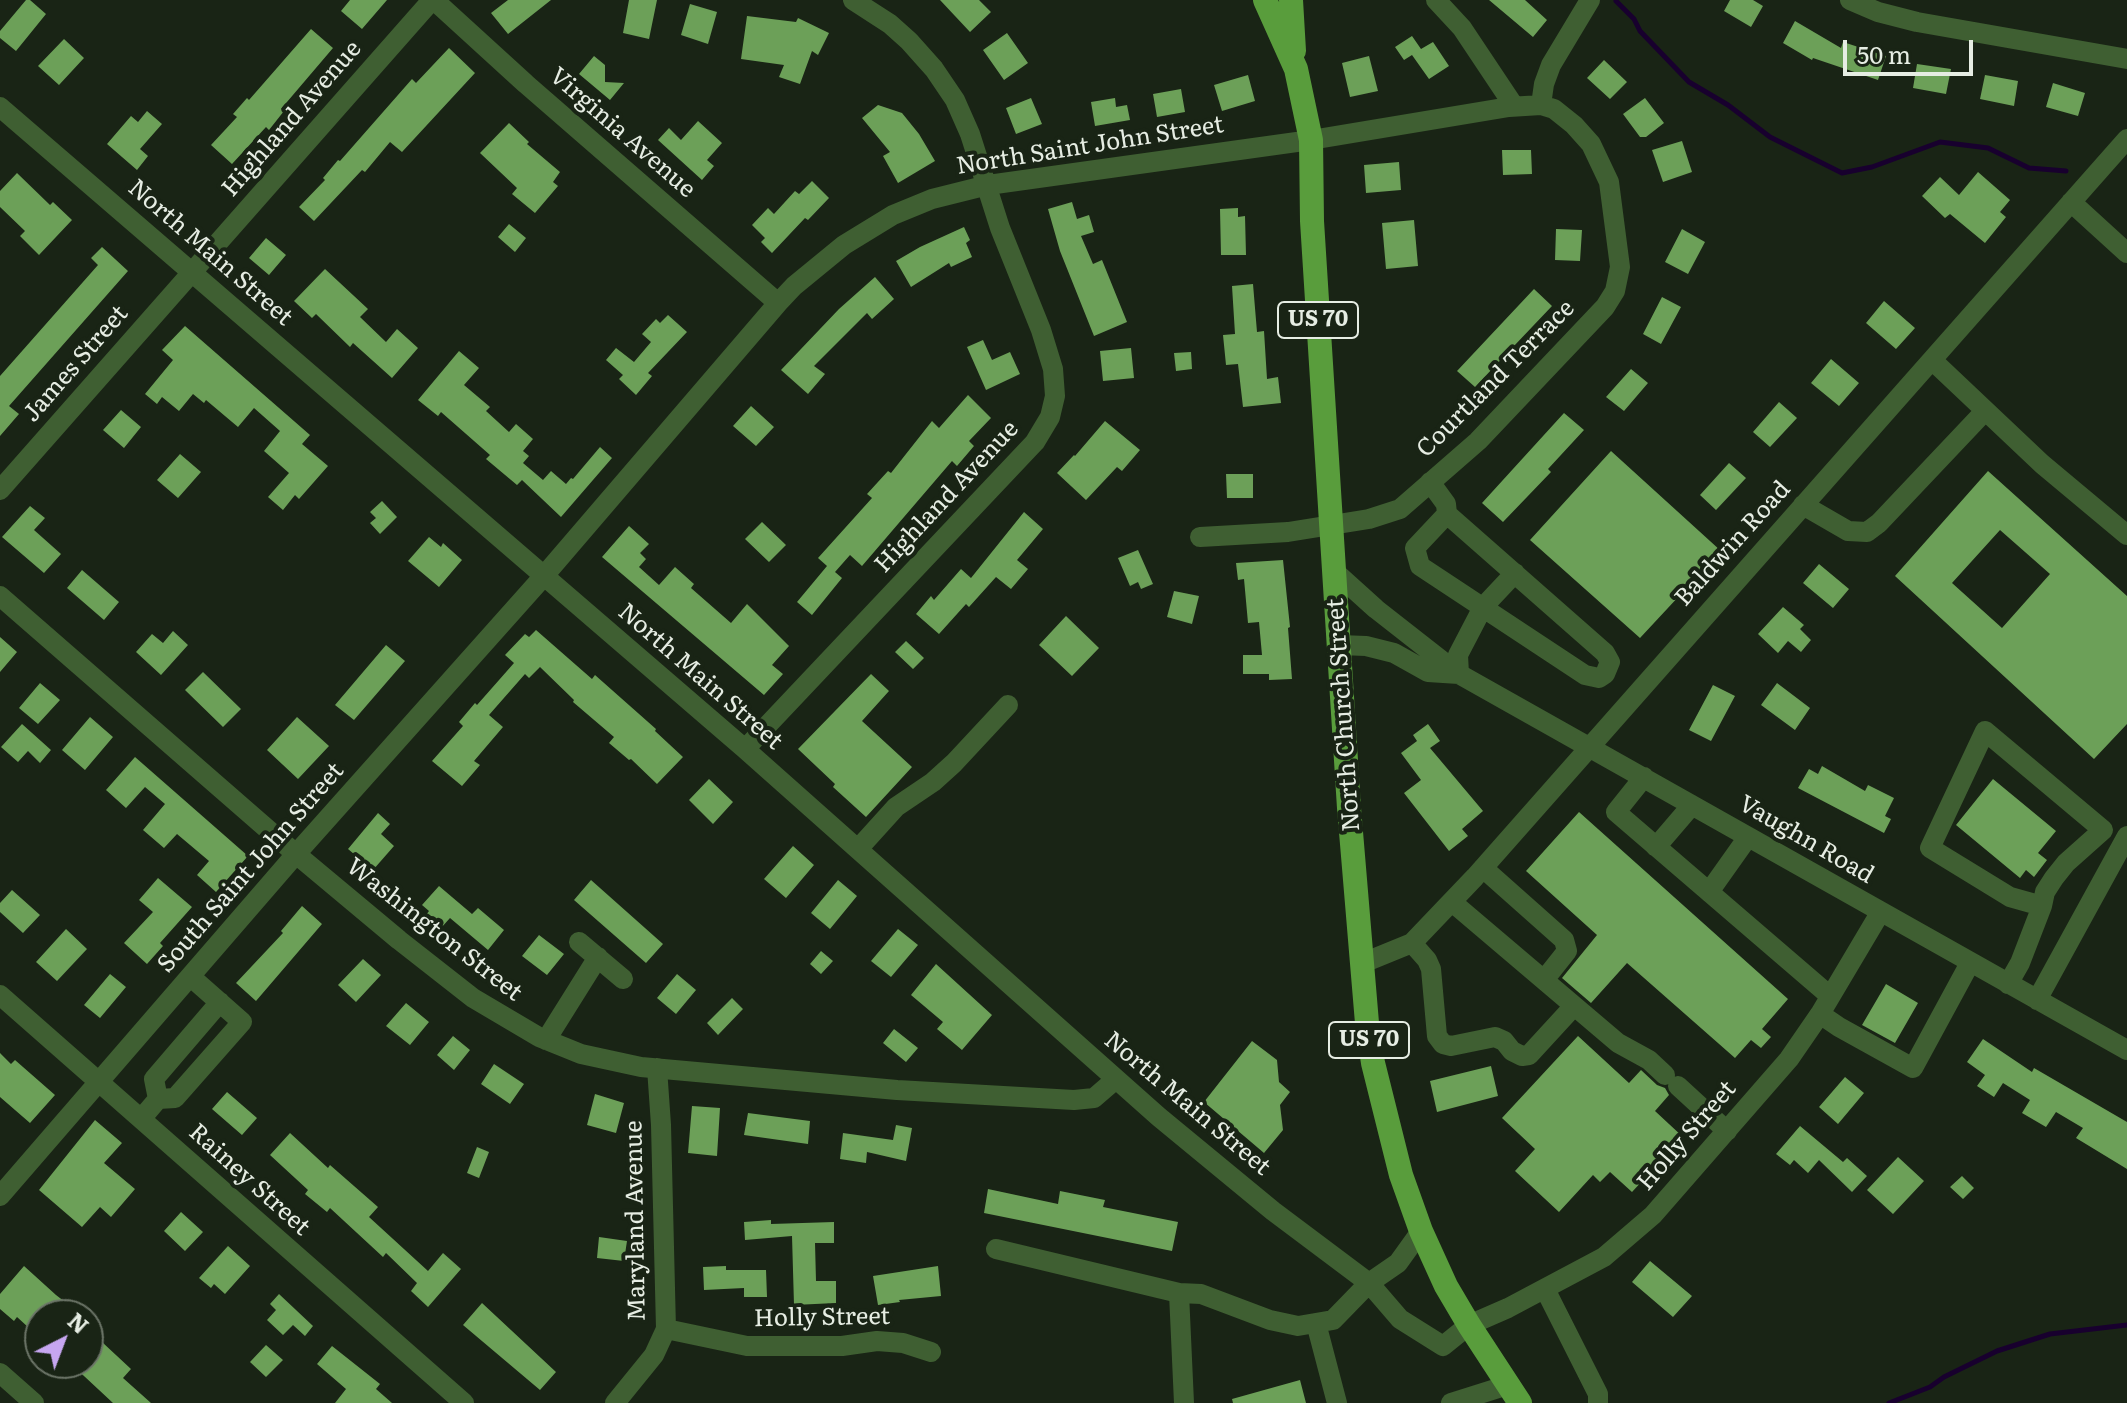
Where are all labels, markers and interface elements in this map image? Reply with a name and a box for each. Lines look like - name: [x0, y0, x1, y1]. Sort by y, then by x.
- scale bar: [1847, 24, 1977, 74]
- street label: Highland Avenue: [216, 35, 368, 203]
- text: 50 m: [1857, 36, 1911, 71]
- street label: Virginia Avenue: [543, 62, 701, 204]
- street label: North Saint John Street: [954, 111, 1226, 181]
- street label: North Main Street: [122, 174, 298, 332]
- street label: Courtland Terrace: [1411, 294, 1581, 464]
- street label: James Street: [18, 300, 134, 428]
- road number: US 70: [1278, 302, 1358, 338]
- street label: Highland Avenue: [869, 415, 1025, 579]
- street label: Baldwin Road: [1669, 475, 1797, 613]
- street label: North Church Street: [1321, 597, 1367, 833]
- street label: North Main Street: [612, 598, 788, 756]
- street label: South Saint John Street: [152, 757, 350, 979]
- street label: Vaughn Road: [1733, 790, 1879, 890]
- street label: Washington Street: [340, 852, 528, 1008]
- road number: US 70: [1329, 1022, 1409, 1058]
- street label: North Main Street: [1098, 1026, 1276, 1182]
- street label: Holly Street: [1631, 1075, 1743, 1197]
- street label: Rainey Street: [182, 1118, 316, 1242]
- street label: Maryland Avenue: [620, 1120, 652, 1322]
- north arrow: [24, 1299, 104, 1379]
- street label: Holly Street: [754, 1302, 890, 1334]
- text: N: [61, 1304, 97, 1341]

